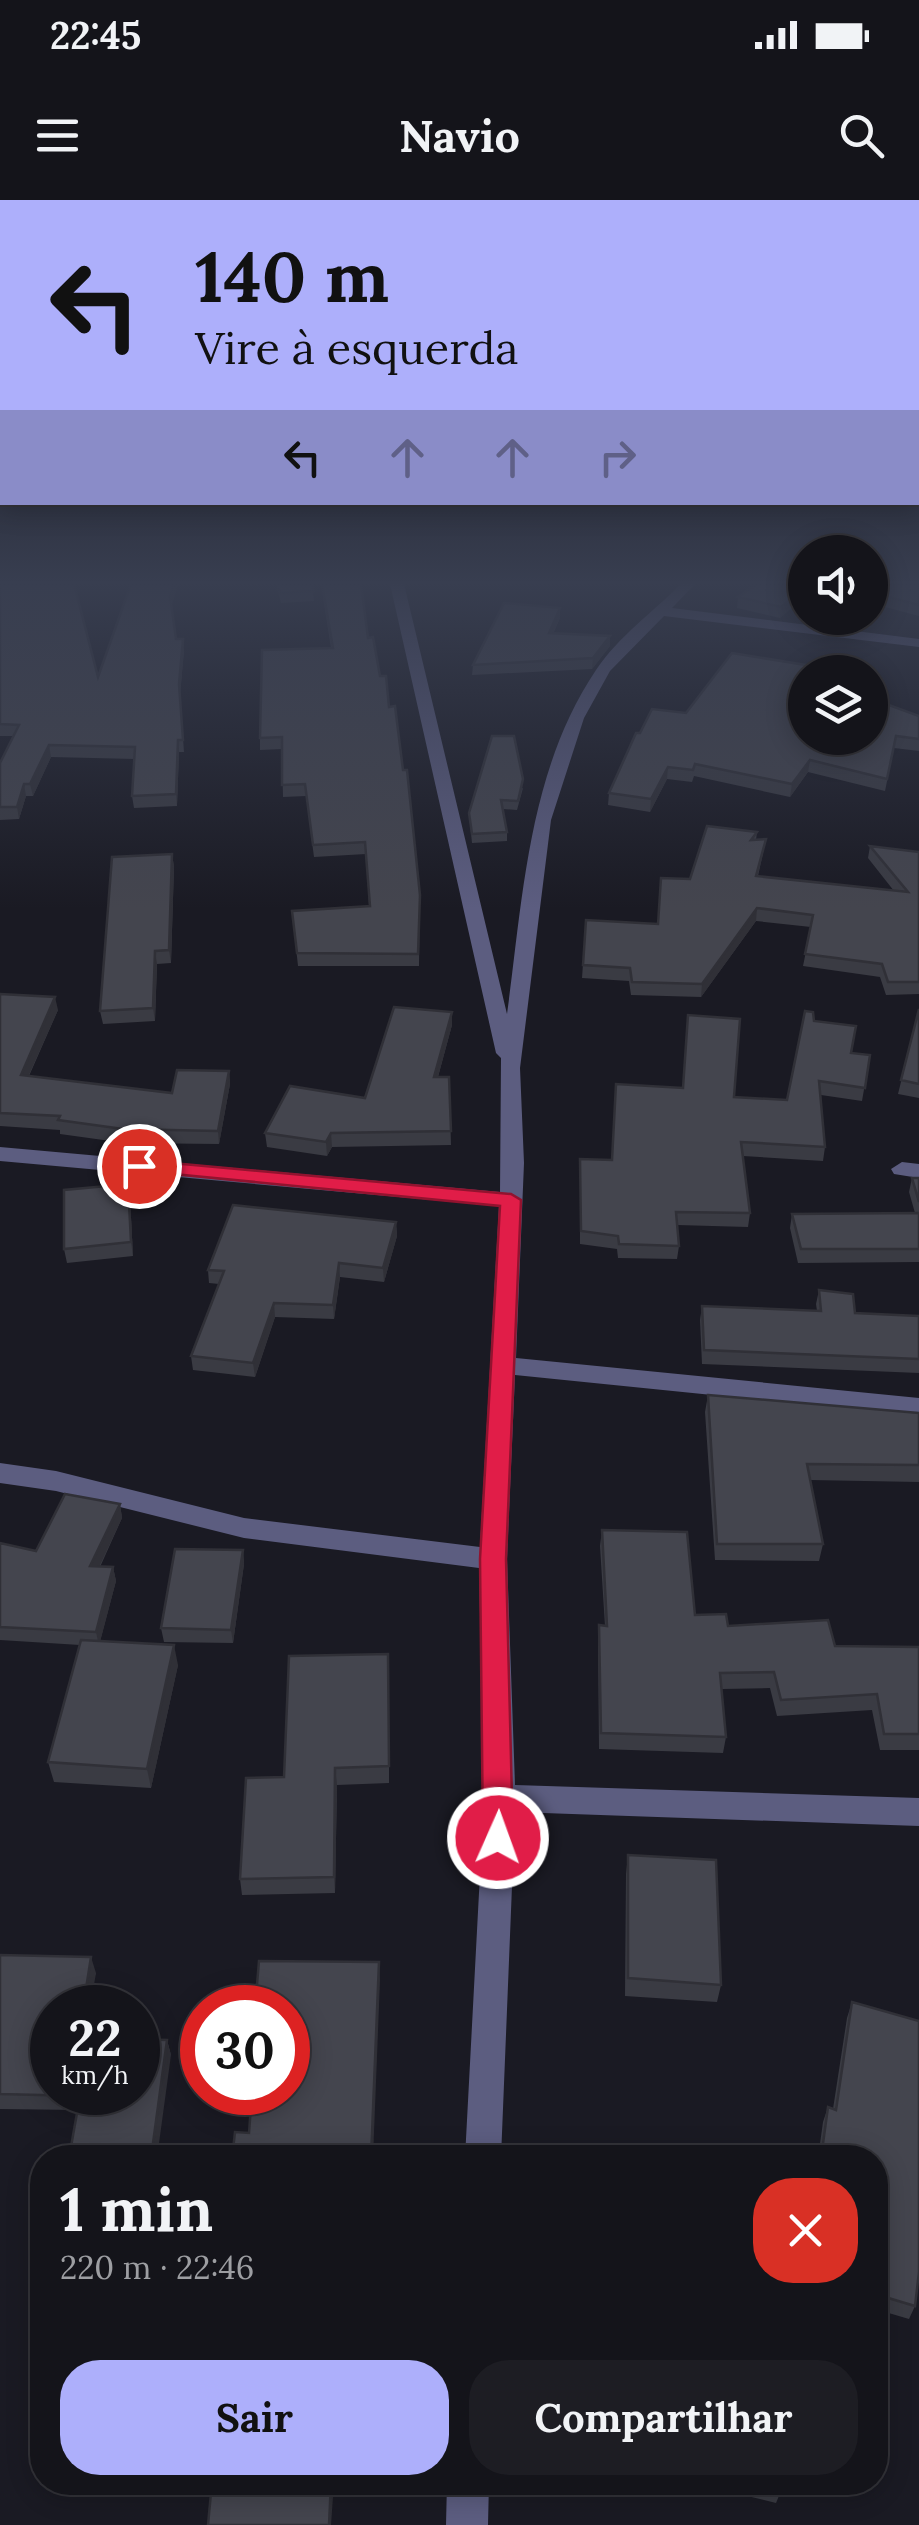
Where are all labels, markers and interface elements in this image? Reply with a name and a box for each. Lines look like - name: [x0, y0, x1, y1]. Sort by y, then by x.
- text: 22:45: [50, 11, 141, 59]
- text: Navio: [399, 107, 520, 164]
- icon: menu: [30, 108, 85, 163]
- icon: search: [834, 108, 889, 163]
- text: 140 m: [195, 232, 389, 321]
- icon: left: [30, 240, 160, 370]
- text: Vire à esquerda: [195, 319, 519, 376]
- icon: left: [275, 430, 330, 485]
- icon: ahead: [380, 430, 435, 485]
- icon: ahead: [485, 430, 540, 485]
- icon: right: [590, 430, 645, 485]
- map controls: [788, 535, 888, 755]
- button: sound: [788, 535, 888, 635]
- button: layers: [788, 655, 888, 755]
- pin: [97, 1124, 182, 1209]
- icon: arrive: [112, 1139, 167, 1194]
- position arrow: [446, 1786, 550, 1890]
- speed limit sign: 30: [180, 1985, 310, 2115]
- text: 22: [68, 2006, 122, 2070]
- text: km/h: [61, 2059, 129, 2091]
- text: 1 min: [60, 2171, 213, 2247]
- button: close: [753, 2178, 858, 2283]
- text: 220 m · 22:46: [60, 2247, 254, 2288]
- button: Sair: [60, 2360, 449, 2475]
- button: Compartilhar: [469, 2360, 858, 2475]

